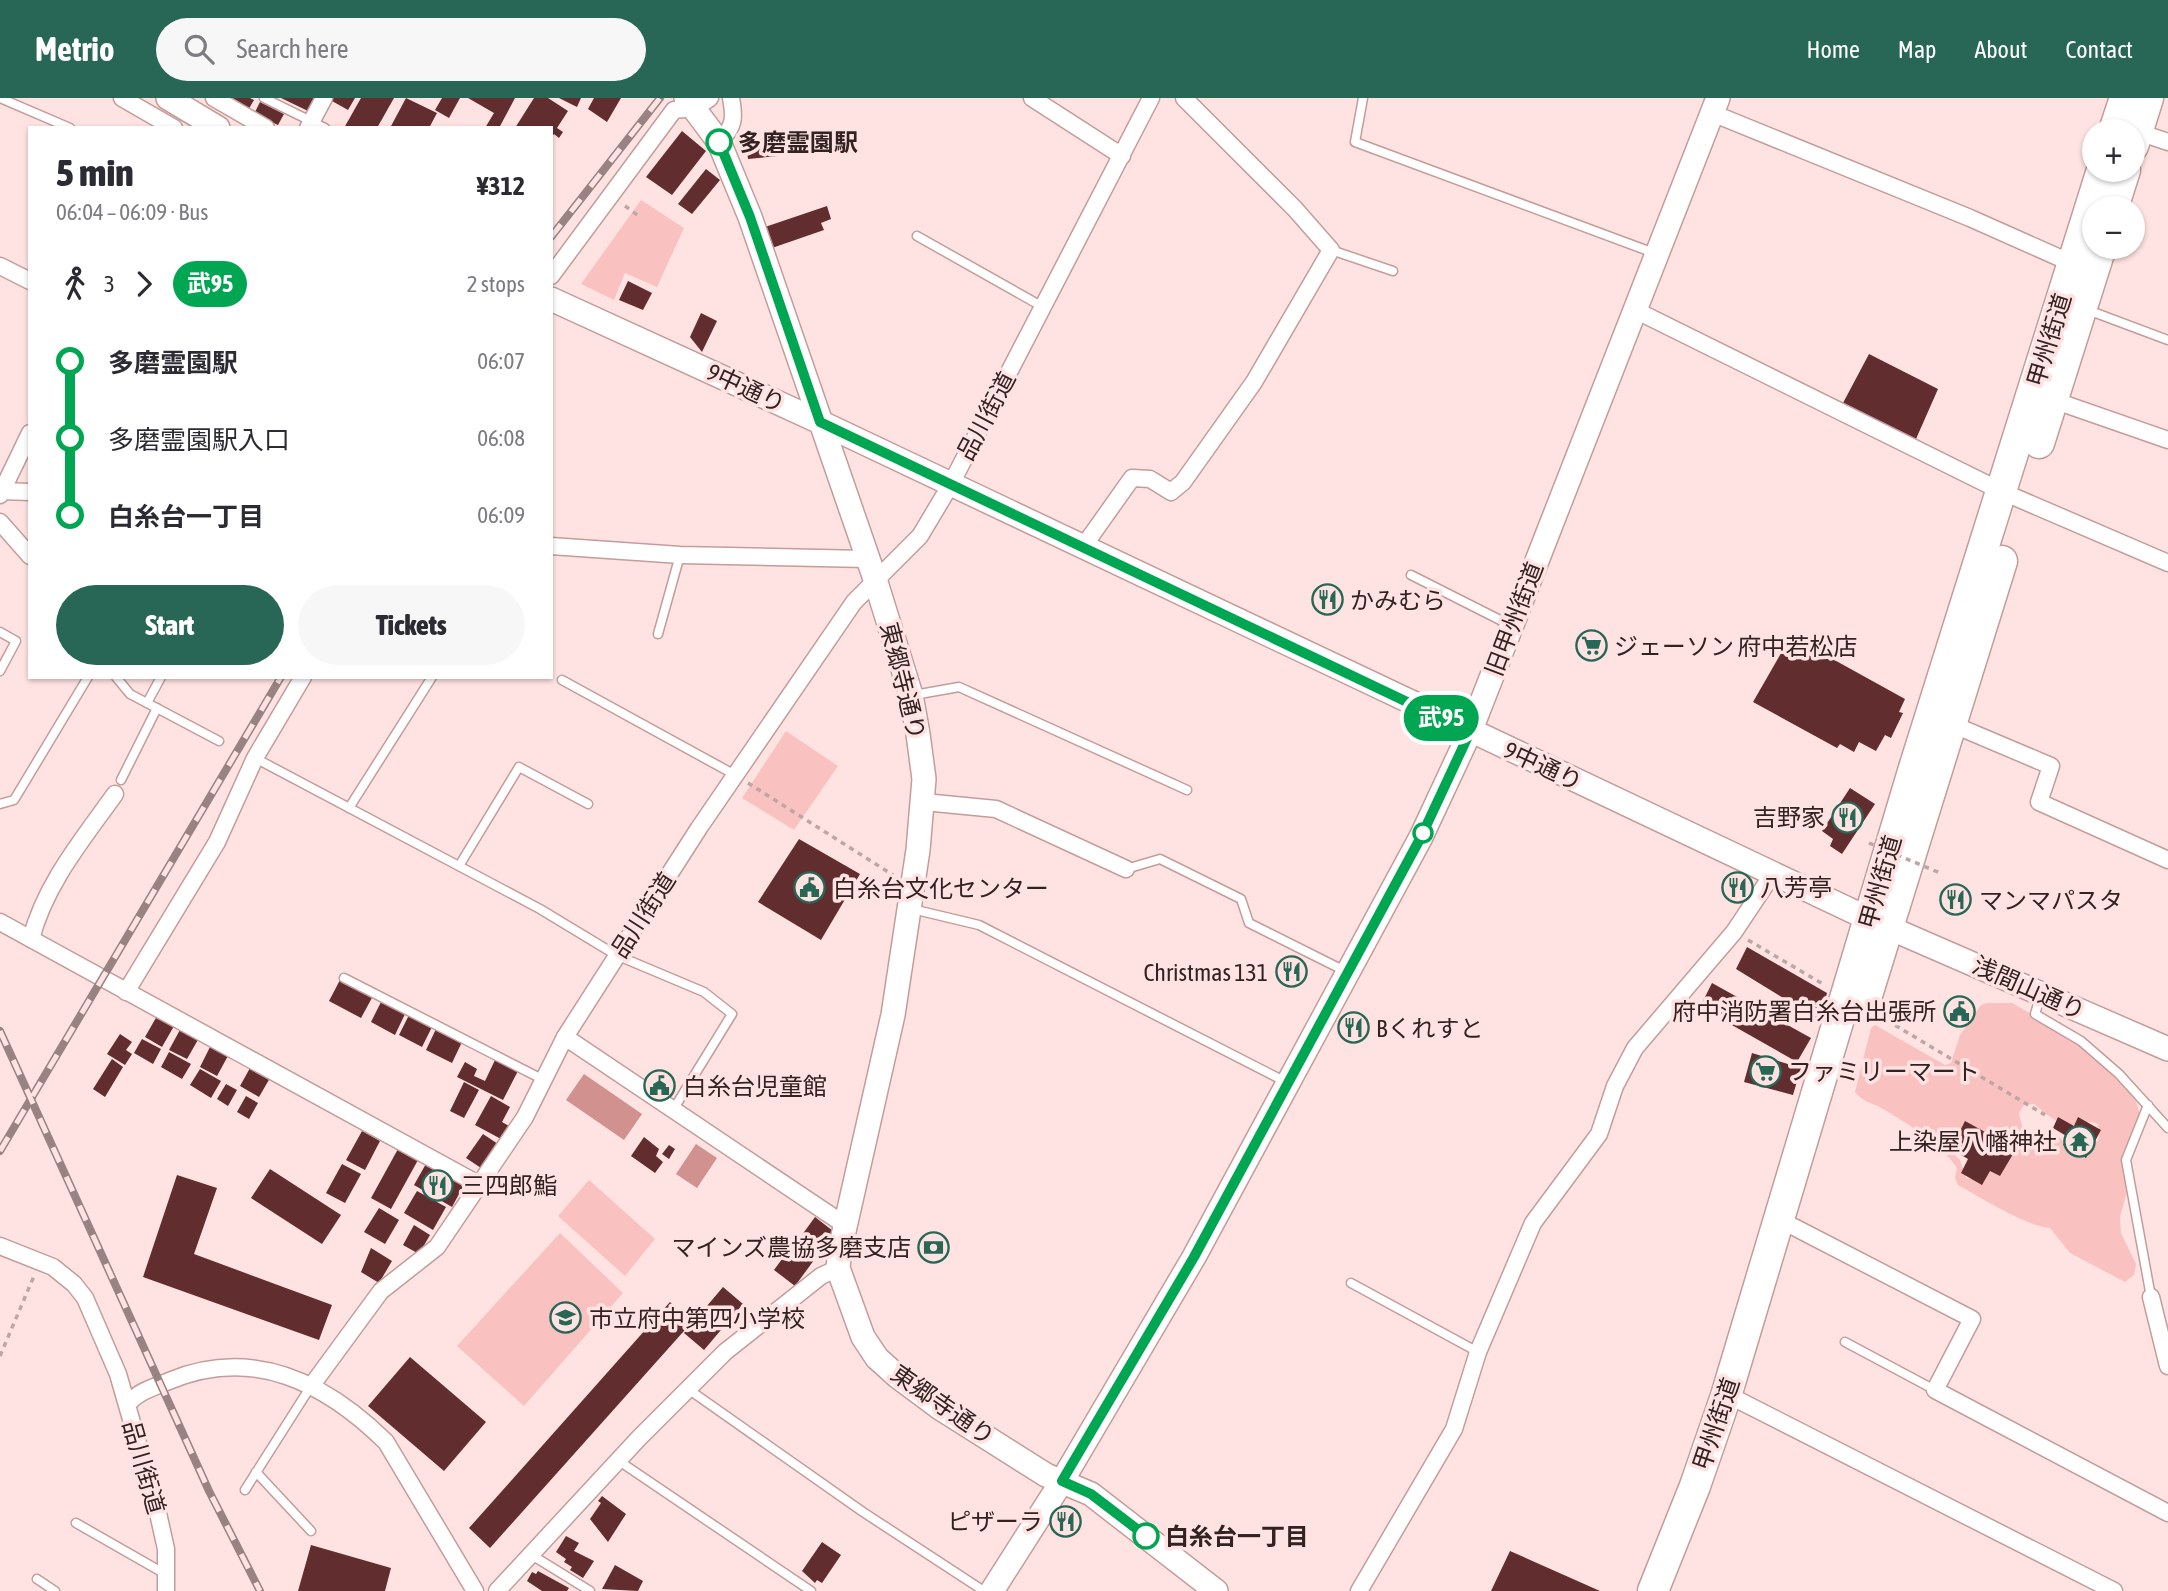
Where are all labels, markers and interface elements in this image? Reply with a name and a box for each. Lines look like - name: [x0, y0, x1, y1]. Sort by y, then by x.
- search box: [156, 18, 646, 81]
- text: Metrio: [35, 30, 114, 68]
- icon: search: [180, 30, 218, 68]
- text: Search here: [236, 34, 349, 64]
- text: Home: [1806, 36, 1860, 63]
- text: Map: [1898, 36, 1936, 63]
- text: About: [1974, 36, 2027, 63]
- text: Contact: [2065, 36, 2133, 63]
- map controls: [2082, 119, 2145, 259]
- button: +: [2082, 119, 2145, 182]
- marker: 多磨霊園駅: [706, 129, 732, 155]
- place label: 多磨霊園駅: [738, 129, 858, 156]
- text: 5 min: [56, 151, 134, 194]
- text: ¥312: [477, 171, 525, 201]
- button: −: [2082, 196, 2145, 259]
- text: 06:04 – 06:09 · Bus: [56, 199, 208, 225]
- icon: walk: [56, 265, 94, 303]
- icon: forward: [125, 265, 163, 303]
- text: 武95: [187, 270, 233, 297]
- text: 3: [104, 271, 115, 297]
- text: 2 stops: [467, 271, 525, 297]
- street label: 甲州街道: [2022, 290, 2076, 390]
- text: 多磨霊園駅: [108, 348, 238, 378]
- text: 06:07: [477, 348, 525, 374]
- street label: 9中通り: [703, 358, 789, 418]
- street label: 品川街道: [952, 367, 1020, 465]
- text: 多磨霊園駅入口: [108, 425, 290, 455]
- text: 06:08: [477, 425, 525, 451]
- text: 白糸台一丁目: [108, 502, 264, 532]
- text: 06:09: [477, 502, 525, 528]
- street label: 旧甲州街道: [1480, 558, 1548, 680]
- restaurant icon: かみむら: [1310, 583, 1344, 617]
- button: Start: [56, 585, 284, 665]
- button: Tickets: [298, 585, 525, 665]
- place label: かみむら: [1350, 587, 1446, 614]
- street label: 東郷寺通り: [875, 620, 931, 742]
- supermarket icon: ジェーソン 府中若松店: [1574, 629, 1608, 663]
- place label: ジェーソン 府中若松店: [1614, 633, 1857, 660]
- line badge: 武95: [1401, 695, 1481, 741]
- text: 武95: [1418, 704, 1464, 731]
- street label: 9中通り: [1500, 736, 1586, 796]
- restaurant icon: 吉野家: [1831, 800, 1865, 834]
- place label: 吉野家: [1753, 804, 1825, 831]
- unlabelled marker: [1413, 823, 1433, 843]
- street label: 甲州街道: [1854, 832, 1906, 932]
- street label: 品川街道: [606, 867, 680, 963]
- restaurant icon: 八芳亭: [1720, 870, 1754, 904]
- public building icon: 白糸台文化センター: [793, 871, 827, 905]
- place label: 八芳亭: [1760, 874, 1832, 901]
- place label: 白糸台文化センター: [833, 875, 1049, 902]
- restaurant icon: マンマパスタ: [1939, 883, 1973, 917]
- place label: マンマパスタ: [1979, 887, 2123, 914]
- street label: 浅間山通り: [1969, 951, 2089, 1025]
- restaurant icon: Christmas 131: [1274, 955, 1308, 989]
- place label: Christmas 131: [1144, 959, 1268, 986]
- public building icon: 府中消防署白糸台出張所: [1942, 994, 1976, 1028]
- place label: 府中消防署白糸台出張所: [1672, 998, 1936, 1025]
- restaurant icon: Bくれすと: [1336, 1011, 1370, 1045]
- place label: Bくれすと: [1376, 1015, 1483, 1042]
- supermarket icon: ファミリーマート: [1748, 1054, 1782, 1088]
- place label: ファミリーマート: [1788, 1058, 1980, 1085]
- public building icon: 白糸台児童館: [643, 1069, 677, 1103]
- place label: 白糸台児童館: [683, 1073, 827, 1100]
- temple icon: 上染屋八幡神社: [2063, 1124, 2097, 1158]
- place label: 上染屋八幡神社: [1889, 1128, 2057, 1155]
- restaurant icon: 三四郎鮨: [421, 1168, 455, 1202]
- place label: 三四郎鮨: [461, 1172, 557, 1199]
- bank icon: マインズ農協多磨支店: [917, 1230, 951, 1264]
- place label: マインズ農協多磨支店: [671, 1234, 911, 1261]
- school or university icon: 市立府中第四小学校: [549, 1301, 583, 1335]
- place label: 市立府中第四小学校: [589, 1305, 805, 1332]
- street label: 東郷寺通り: [886, 1360, 1000, 1450]
- street label: 甲州街道: [1688, 1374, 1744, 1474]
- street label: 品川街道: [118, 1417, 170, 1517]
- restaurant icon: ピザーラ: [1049, 1504, 1083, 1538]
- place label: ピザーラ: [947, 1508, 1043, 1535]
- marker: 白糸台一丁目: [1133, 1523, 1159, 1549]
- place label: 白糸台一丁目: [1165, 1523, 1309, 1550]

